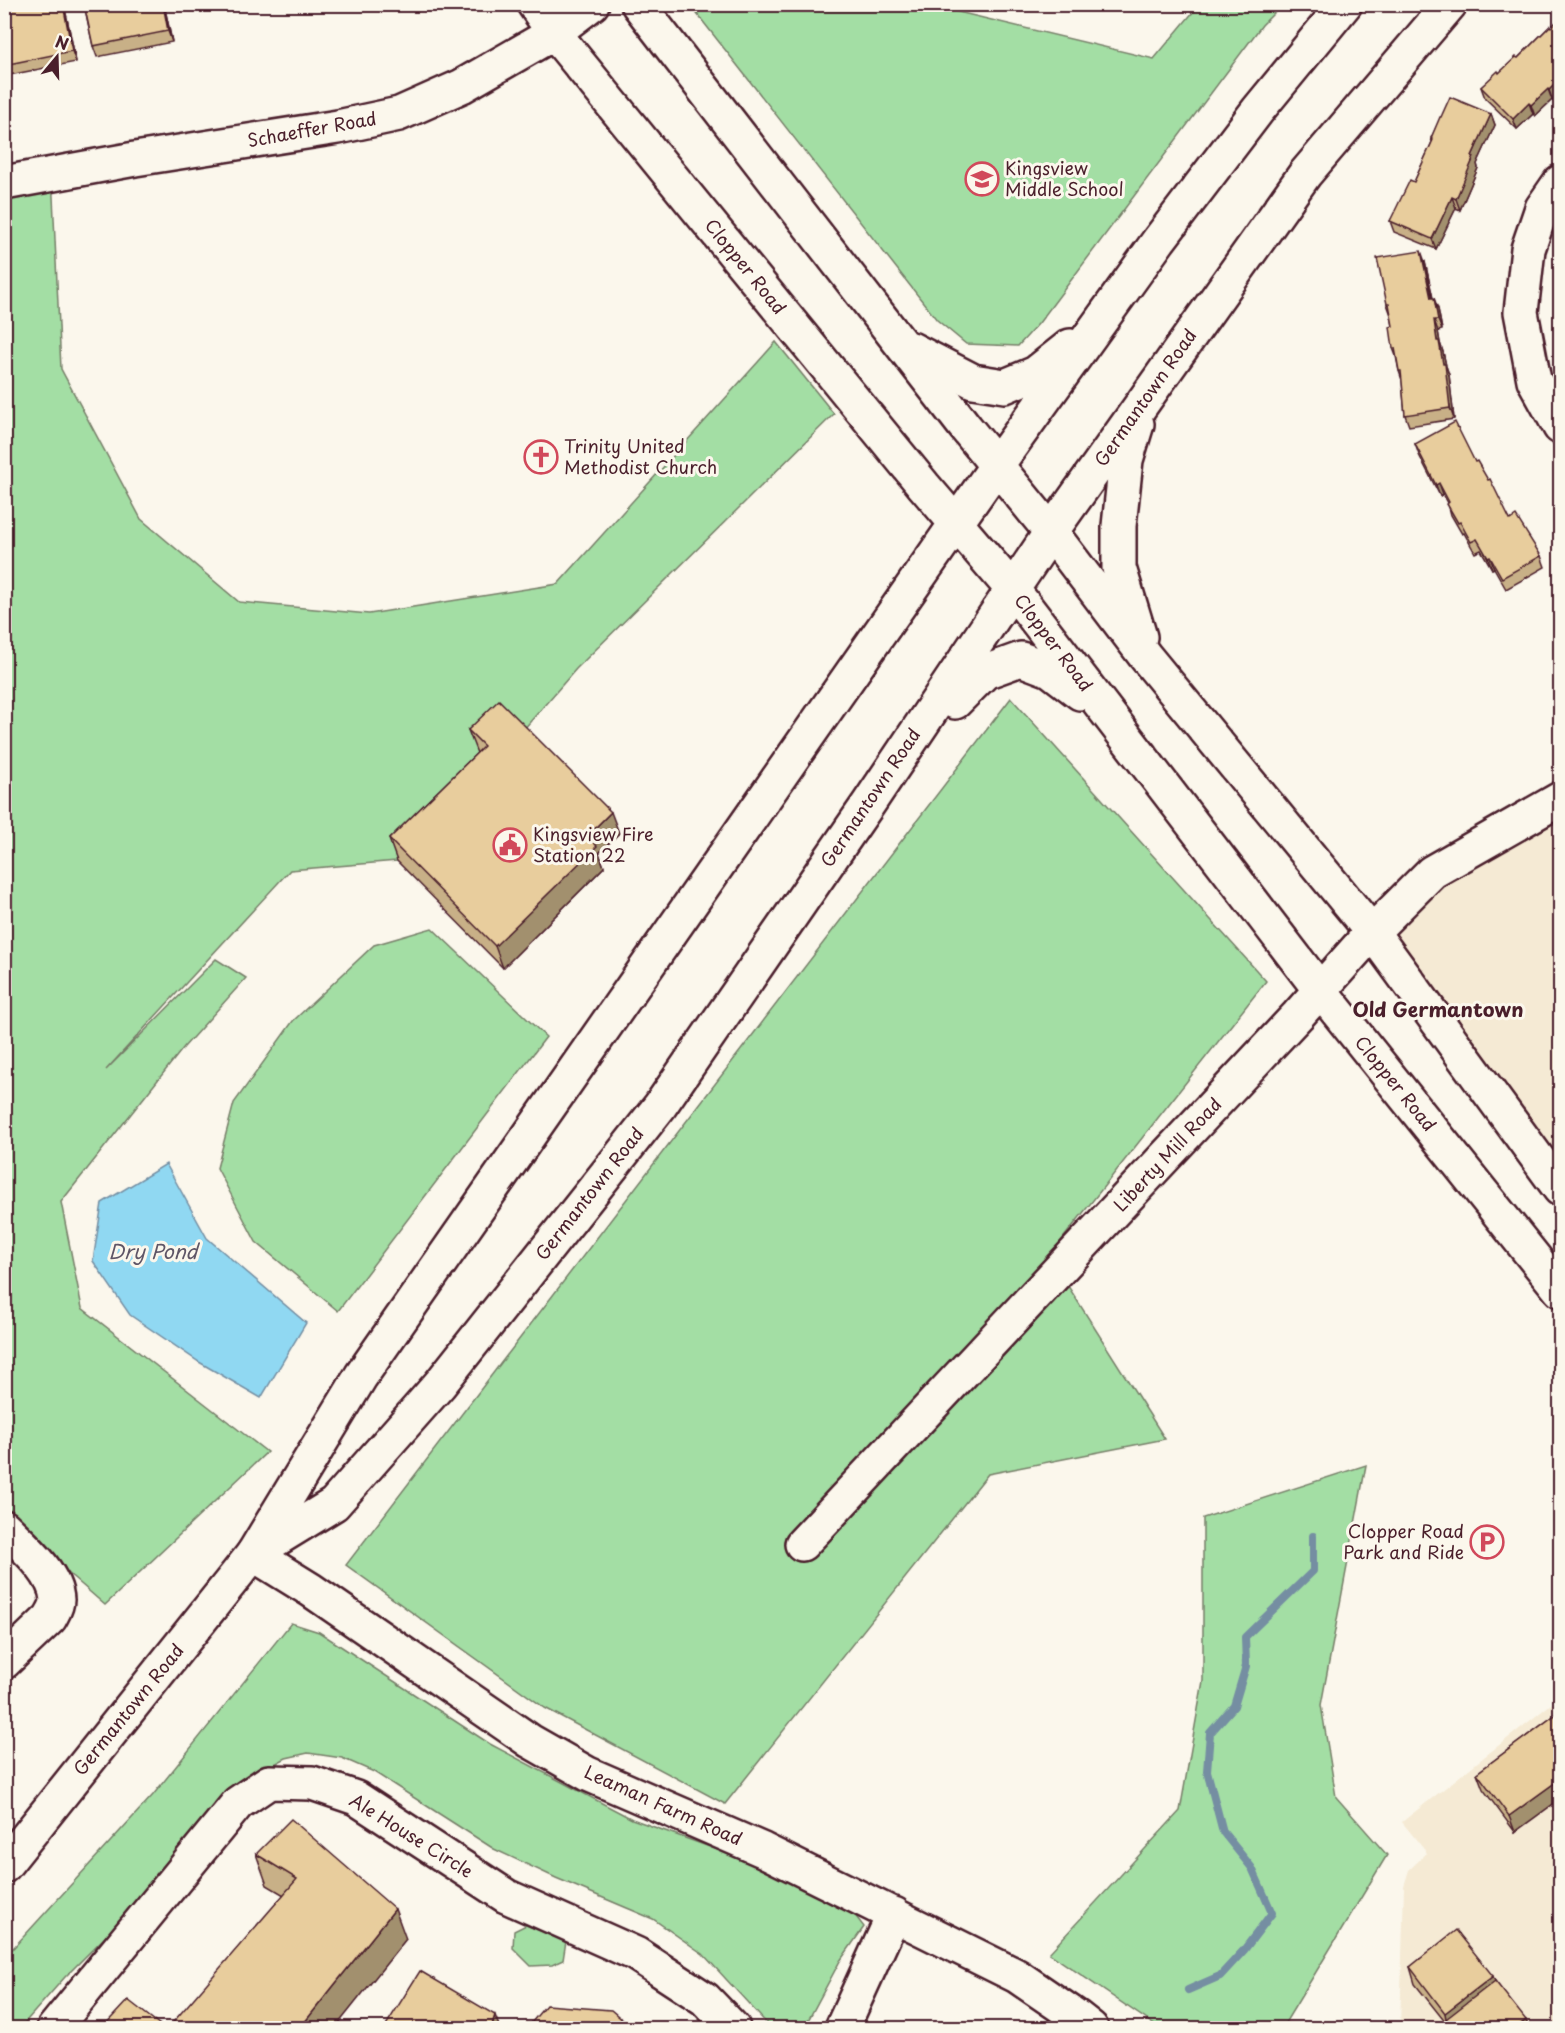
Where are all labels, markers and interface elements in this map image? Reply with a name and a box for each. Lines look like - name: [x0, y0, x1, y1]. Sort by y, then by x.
- north arrow: [27, 27, 87, 87]
- text: N: [52, 28, 72, 55]
- street label: Schaeffer Road: [245, 104, 378, 153]
- place label: Kingsview Middle School: [1005, 154, 1124, 202]
- school or university icon: Kingsview Middle School: [964, 161, 1000, 197]
- street label: Clopper Road: [699, 212, 793, 320]
- street label: Germantown Road: [1087, 323, 1202, 471]
- place label: Trinity United Methodist Church: [564, 432, 717, 480]
- church icon: Trinity United Methodist Church: [523, 439, 559, 475]
- street label: Clopper Road: [1008, 588, 1100, 697]
- street label: Germantown Road: [813, 722, 926, 872]
- place label: Kingsview Fire Station 22: [533, 820, 654, 868]
- public building icon: Kingsview Fire Station 22: [492, 827, 528, 863]
- district label: Old Germantown: [1352, 994, 1524, 1024]
- street label: Clopper Road: [1349, 1029, 1443, 1137]
- street label: Liberty Mill Road: [1107, 1091, 1227, 1217]
- street label: Germantown Road: [528, 1121, 650, 1265]
- water label: Dry Pond: [109, 1236, 201, 1266]
- place label: Clopper Road Park and Ride: [1343, 1517, 1464, 1565]
- parking icon: Clopper Road Park and Ride: [1469, 1524, 1505, 1560]
- street label: Germantown Road: [66, 1637, 189, 1781]
- street label: Leaman Farm Road: [580, 1758, 747, 1852]
- street label: Ale House Circle: [345, 1786, 479, 1884]

